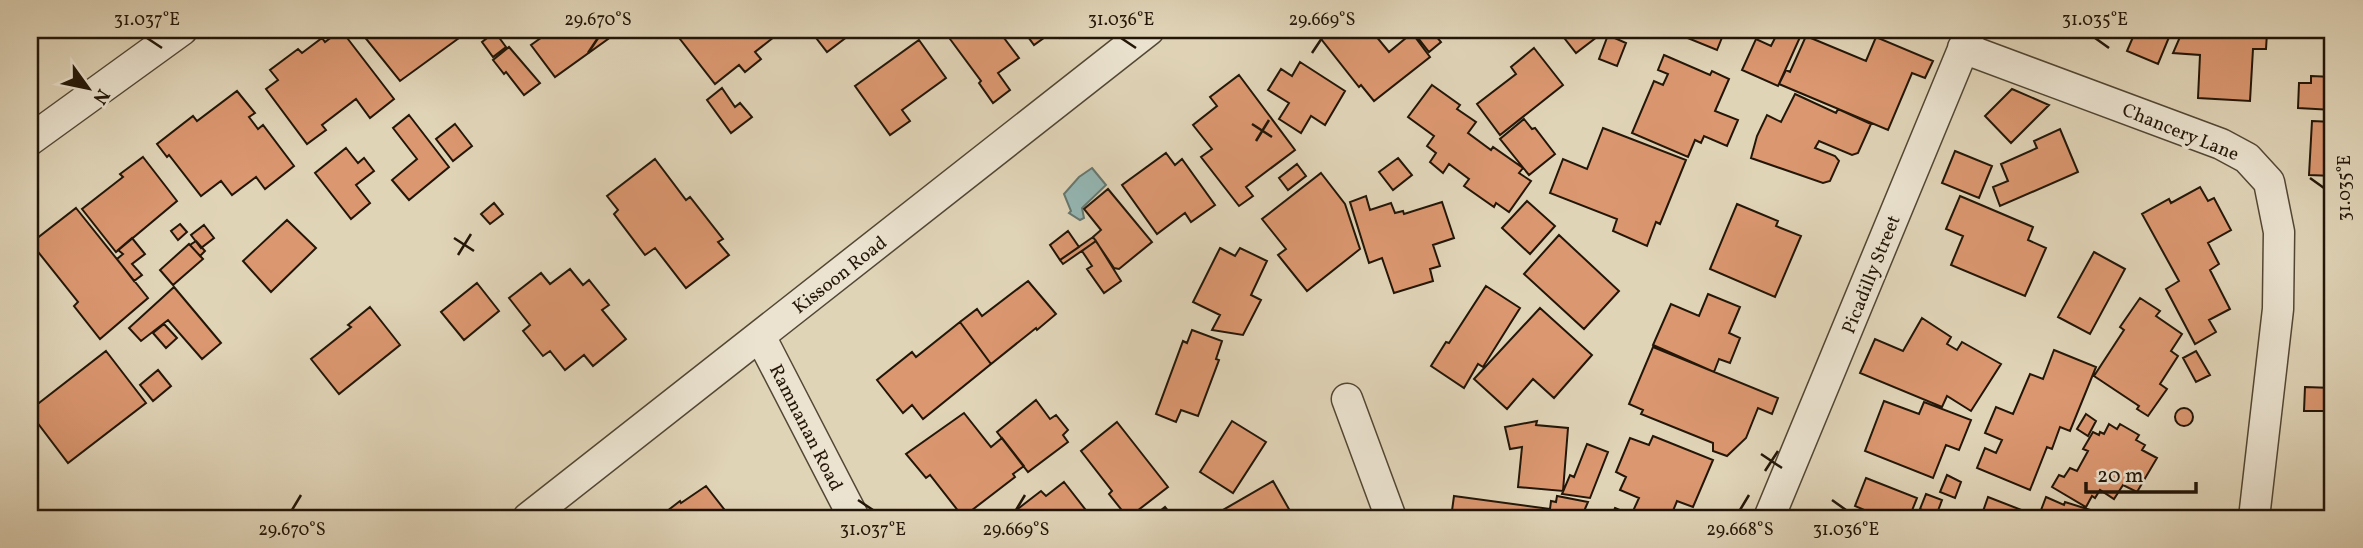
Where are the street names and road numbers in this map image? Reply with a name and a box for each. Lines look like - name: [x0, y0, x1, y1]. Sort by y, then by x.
- street label: Chancery Lane: [2118, 98, 2243, 168]
- street label: Picadilly Street: [1836, 211, 1908, 338]
- street label: Kissoon Road: [788, 231, 893, 321]
- street label: Ramnanan Road: [762, 360, 848, 496]

